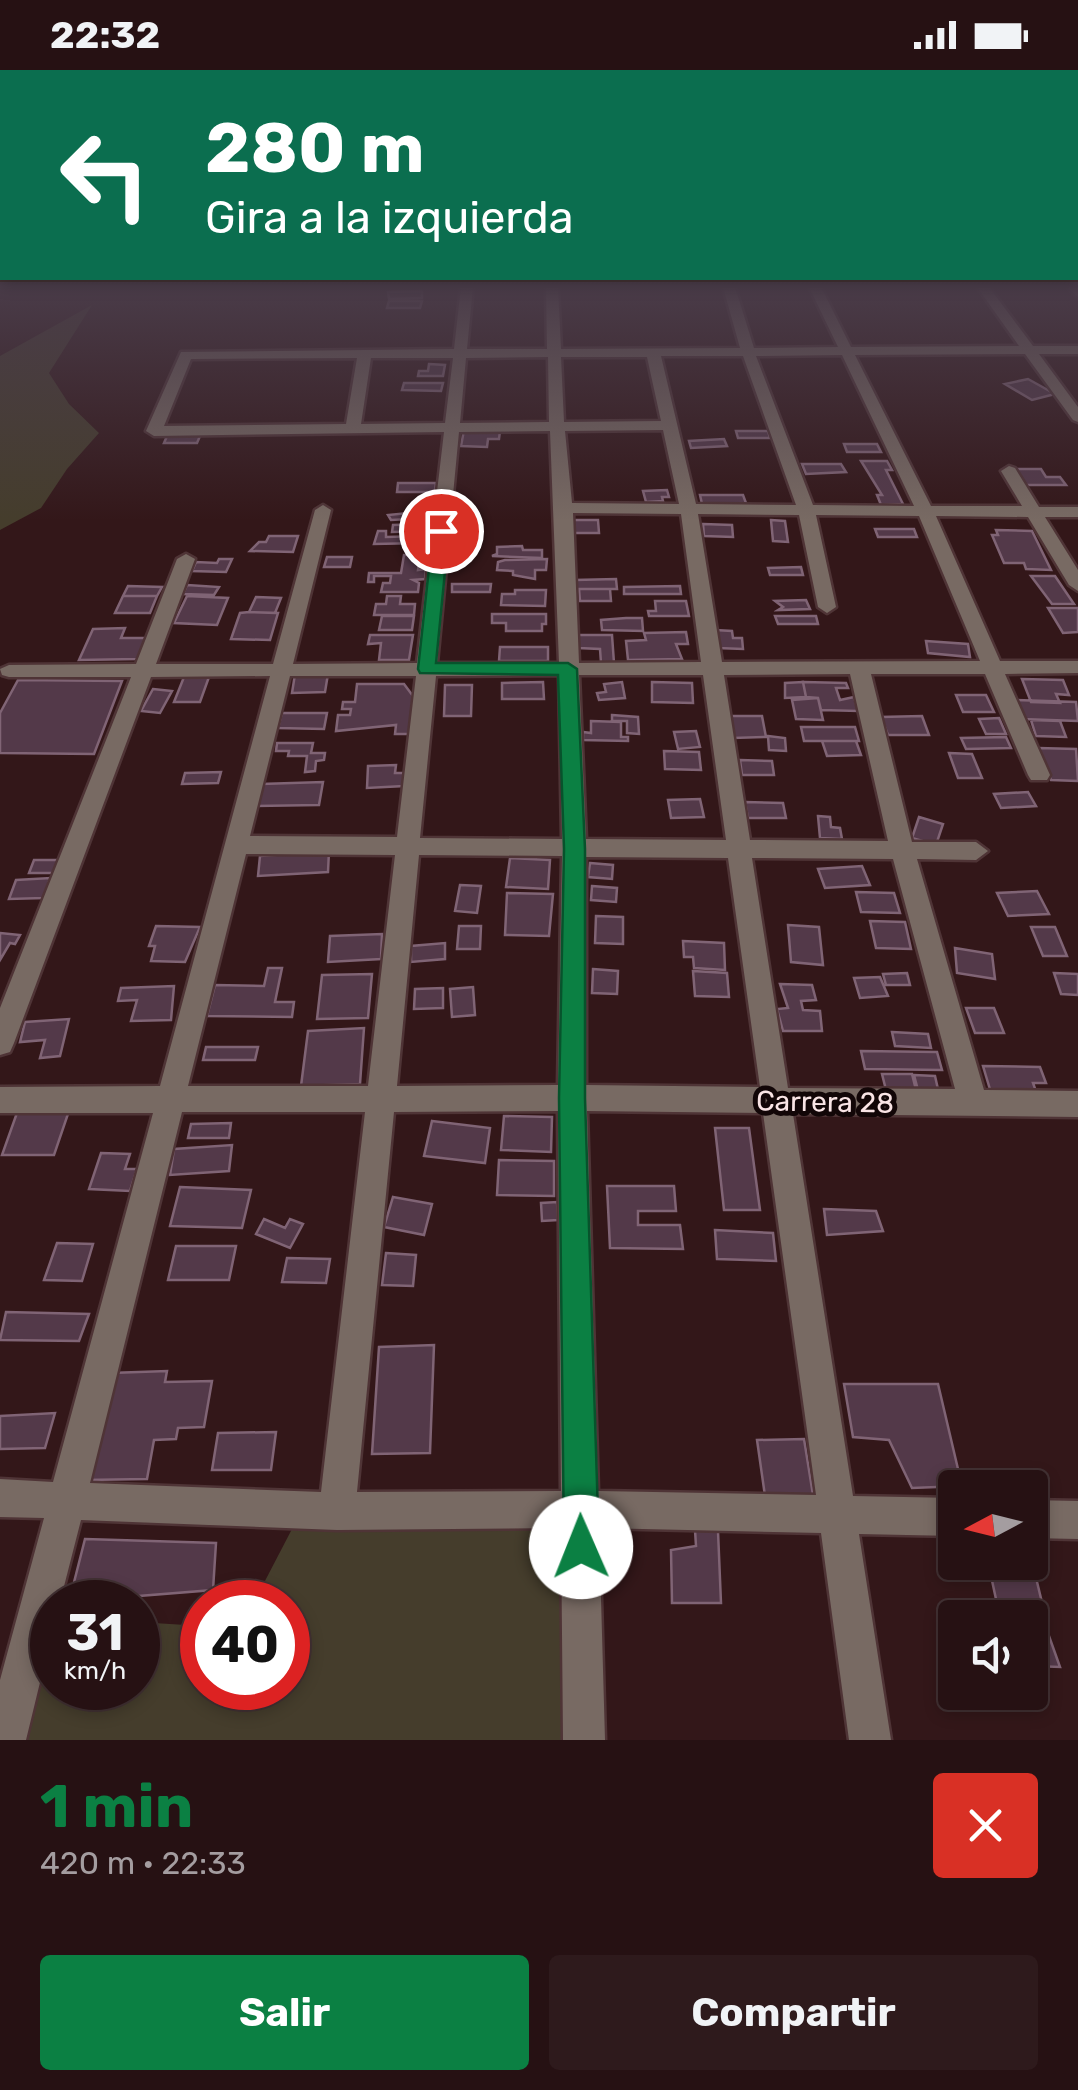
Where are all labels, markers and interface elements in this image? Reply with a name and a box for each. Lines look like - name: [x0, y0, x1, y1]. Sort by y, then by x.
- text: 22:32: [50, 12, 160, 58]
- text: 280 m: [205, 107, 425, 190]
- icon: left: [40, 110, 170, 240]
- text: Gira a la izquierda: [205, 191, 574, 244]
- pin: [399, 489, 484, 574]
- icon: arrive: [414, 504, 469, 559]
- street label: Carrera 28: [756, 1084, 894, 1120]
- north arrow: [938, 1470, 1048, 1580]
- map controls: [938, 1470, 1048, 1710]
- position arrow: [529, 1495, 633, 1599]
- speed limit sign: 40: [180, 1580, 310, 1710]
- button: sound: [938, 1600, 1048, 1710]
- text: 31: [66, 1603, 124, 1663]
- text: km/h: [64, 1656, 126, 1685]
- text: 1 min: [40, 1771, 193, 1842]
- button: close: [933, 1773, 1038, 1878]
- text: 420 m · 22:33: [40, 1844, 246, 1882]
- button: Salir: [40, 1955, 529, 2070]
- button: Compartir: [549, 1955, 1038, 2070]

